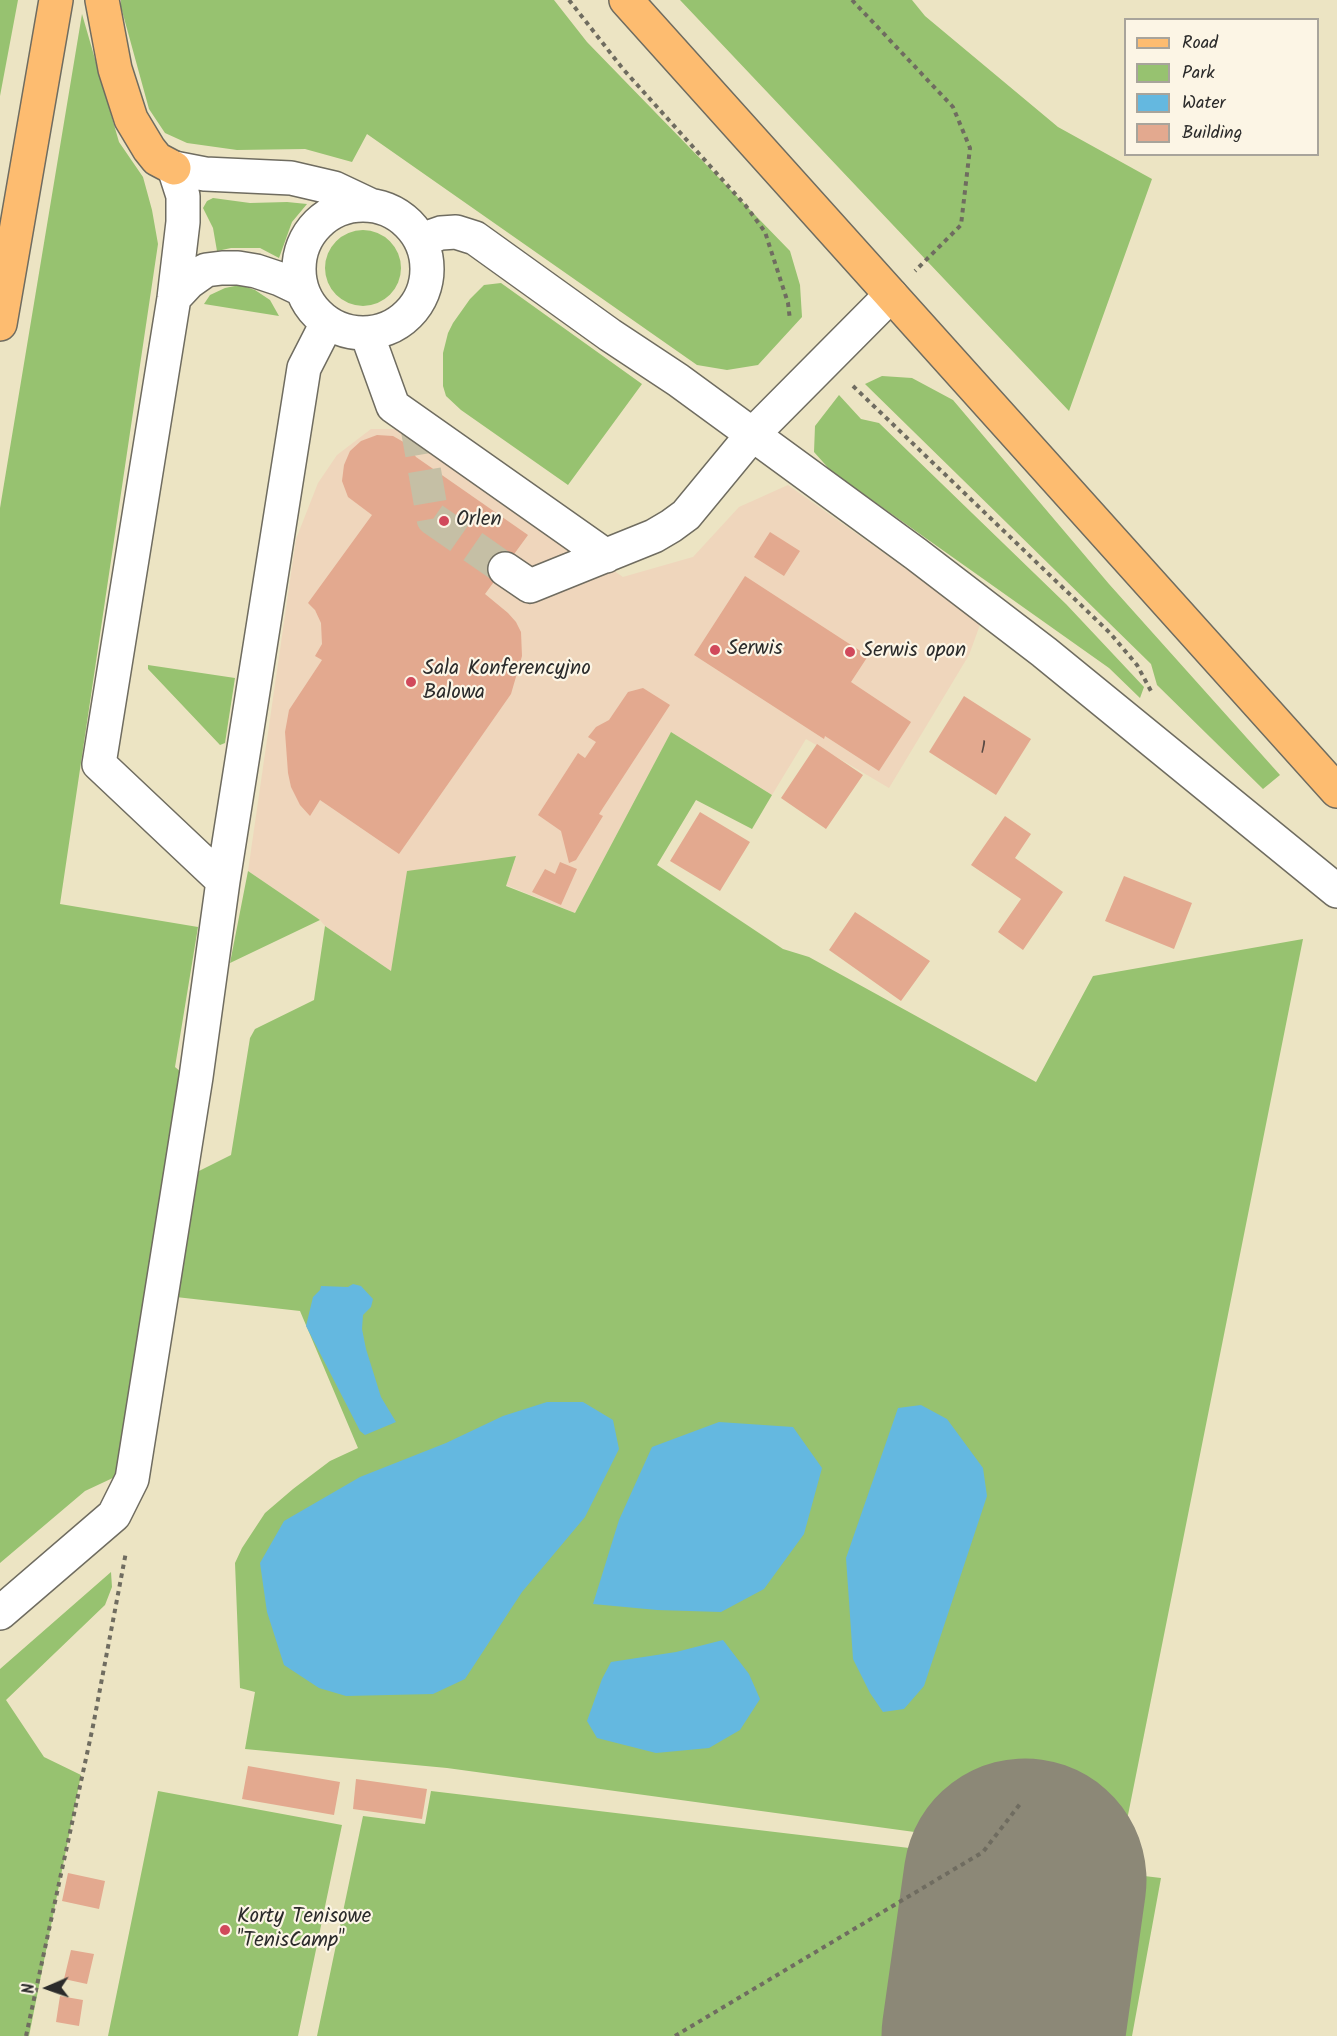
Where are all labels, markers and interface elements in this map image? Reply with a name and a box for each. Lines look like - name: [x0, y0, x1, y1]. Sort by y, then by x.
- legend: [1124, 18, 1319, 156]
- text: Road: [1182, 29, 1218, 58]
- text: Park: [1182, 59, 1215, 88]
- text: Water: [1182, 89, 1226, 118]
- text: Building: [1182, 119, 1242, 148]
- place label: Orlen: [456, 508, 502, 534]
- marker: Orlen: [437, 514, 451, 528]
- place label: Serwis: [727, 637, 783, 663]
- place label: Serwis opon: [862, 639, 966, 665]
- marker: Serwis: [708, 643, 722, 657]
- marker: Serwis opon: [843, 645, 857, 659]
- place label: Sala Konferencyjno Balowa: [423, 657, 591, 707]
- marker: Sala Konferencyjno Balowa: [404, 675, 418, 689]
- house number: 1: [980, 739, 986, 761]
- place label: Korty Tenisowe ''TenisCamp'': [237, 1905, 371, 1955]
- marker: Korty Tenisowe ''TenisCamp'': [218, 1923, 232, 1937]
- north arrow: [18, 1958, 78, 2018]
- text: N: [17, 1983, 42, 1994]

